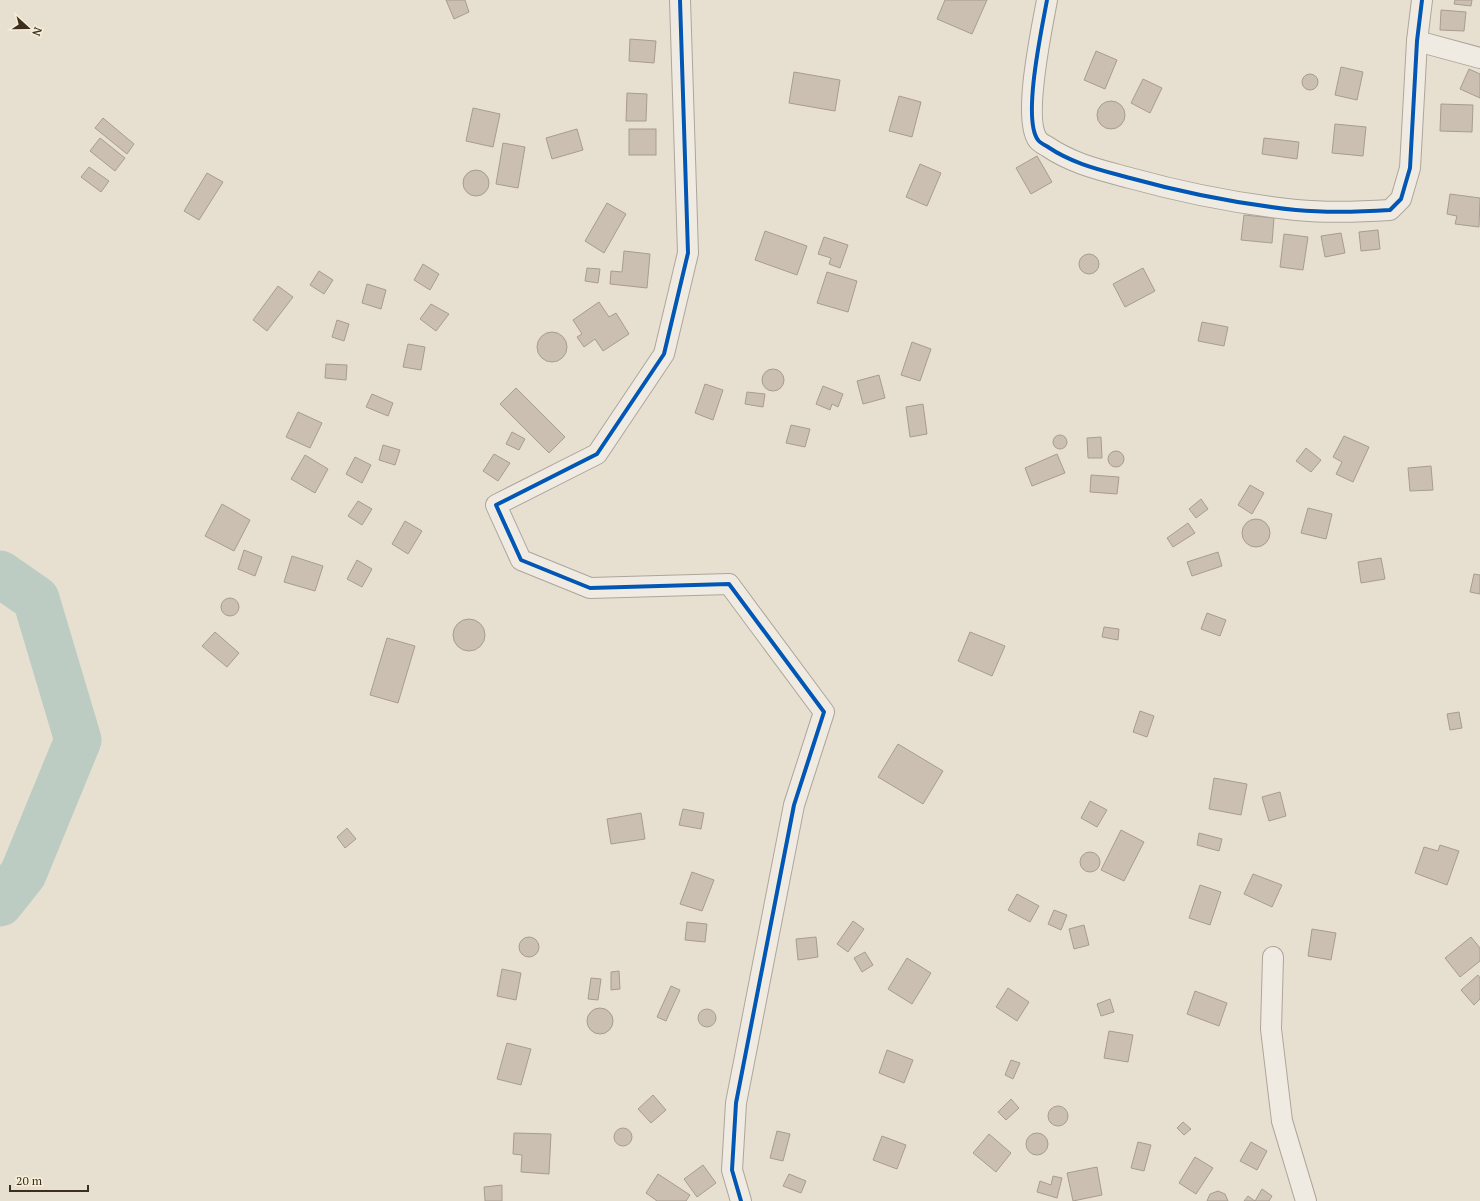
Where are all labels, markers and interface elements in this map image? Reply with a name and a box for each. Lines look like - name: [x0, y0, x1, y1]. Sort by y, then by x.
- north arrow: [8, 8, 48, 48]
- text: N: [29, 25, 45, 39]
- scale bar: [10, 1167, 88, 1193]
- text: 20 m: [16, 1173, 43, 1188]

